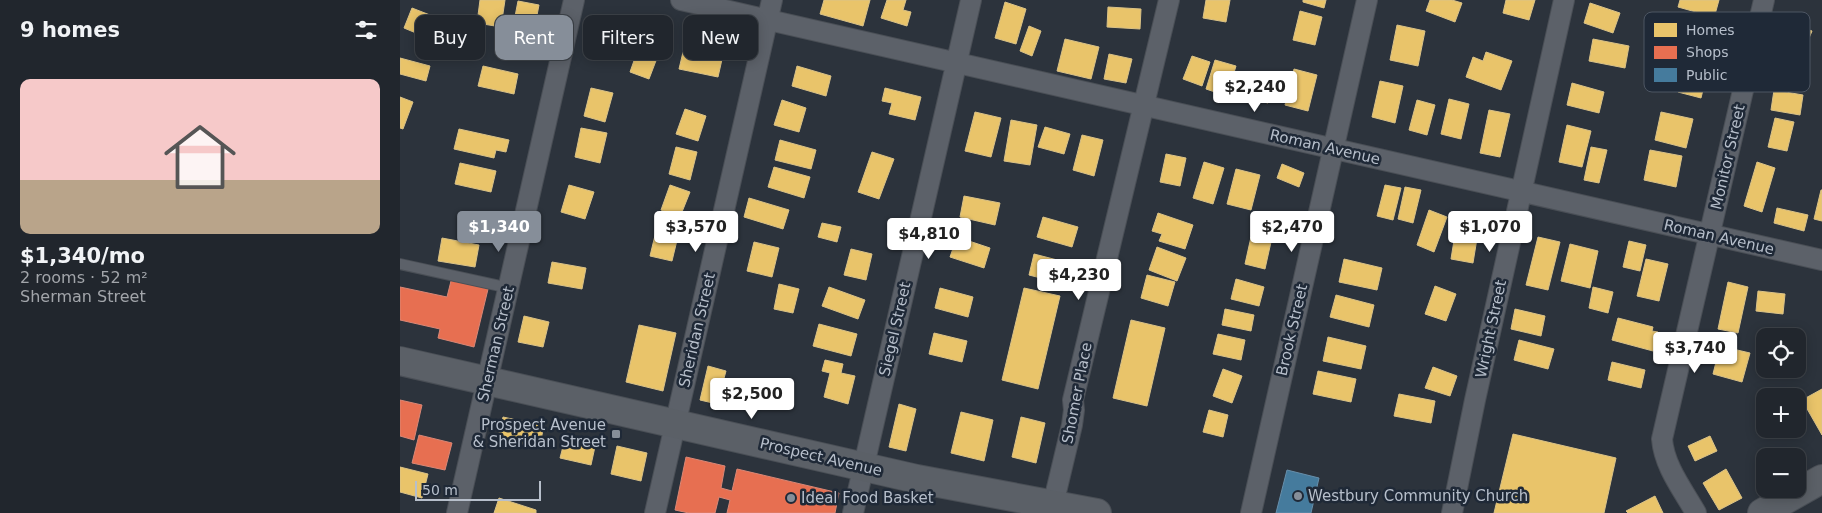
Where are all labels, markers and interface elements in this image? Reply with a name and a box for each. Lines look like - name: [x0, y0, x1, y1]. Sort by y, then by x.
- legend: [1644, 12, 1810, 92]
- chip: Buy: [415, 15, 485, 60]
- chip: Rent: [495, 15, 573, 60]
- chip: Filters: [583, 15, 673, 60]
- chip: New: [683, 15, 758, 60]
- icon: filters: [352, 16, 380, 44]
- text: 9 homes: [20, 18, 120, 42]
- text: Homes: [1686, 22, 1735, 38]
- text: Shops: [1686, 44, 1729, 60]
- text: Public: [1686, 67, 1727, 83]
- pin: $2,240: [1214, 70, 1296, 113]
- text: $2,240: [1224, 77, 1286, 96]
- street label: Monitor Street: [1707, 103, 1749, 211]
- icon: home: [155, 112, 245, 202]
- street label: Roman Avenue: [1268, 126, 1382, 168]
- pin: $1,340: [458, 210, 540, 253]
- pin: $3,570: [655, 210, 737, 253]
- pin: $2,470: [1251, 210, 1333, 253]
- pin: $1,070: [1449, 210, 1531, 253]
- street label: Roman Avenue: [1662, 216, 1776, 258]
- text: $1,340: [468, 217, 530, 236]
- text: $3,570: [665, 217, 727, 236]
- text: $2,470: [1261, 217, 1323, 236]
- text: $1,070: [1459, 217, 1521, 236]
- pin: $4,810: [888, 218, 970, 260]
- text: $4,810: [898, 224, 960, 243]
- text: $1,340/mo: [20, 244, 145, 268]
- pin: $4,230: [1038, 258, 1120, 301]
- text: $4,230: [1048, 265, 1110, 284]
- text: 2 rooms · 52 m²: [20, 268, 148, 287]
- street label: Sheridan Street: [675, 271, 719, 389]
- street label: Wright Street: [1472, 278, 1510, 380]
- street label: Siegel Street: [875, 280, 915, 378]
- street label: Brook Street: [1273, 282, 1311, 378]
- street label: Sherman Street: [474, 284, 518, 403]
- text: Sherman Street: [20, 287, 146, 306]
- map controls: [1756, 328, 1806, 498]
- button: locate: [1756, 328, 1806, 378]
- pin: $3,740: [1654, 332, 1736, 374]
- text: $3,740: [1664, 338, 1726, 357]
- street label: Shomer Place: [1058, 341, 1096, 445]
- pin: $2,500: [711, 378, 793, 420]
- text: $2,500: [721, 384, 783, 403]
- button: +: [1756, 388, 1806, 438]
- place label: Prospect Avenue & Sheridan Street: [472, 416, 606, 451]
- marker: Prospect Avenue & Sheridan Street: [610, 428, 622, 440]
- street label: Prospect Avenue: [758, 434, 884, 480]
- button: −: [1756, 448, 1806, 498]
- scale bar: [415, 478, 541, 501]
- text: 50 m: [422, 482, 458, 498]
- place label: Westbury Community Church: [1308, 487, 1528, 505]
- place label: Ideal Food Basket: [801, 489, 934, 507]
- marker: Westbury Community Church: [1292, 490, 1304, 502]
- marker: Ideal Food Basket: [785, 492, 797, 504]

